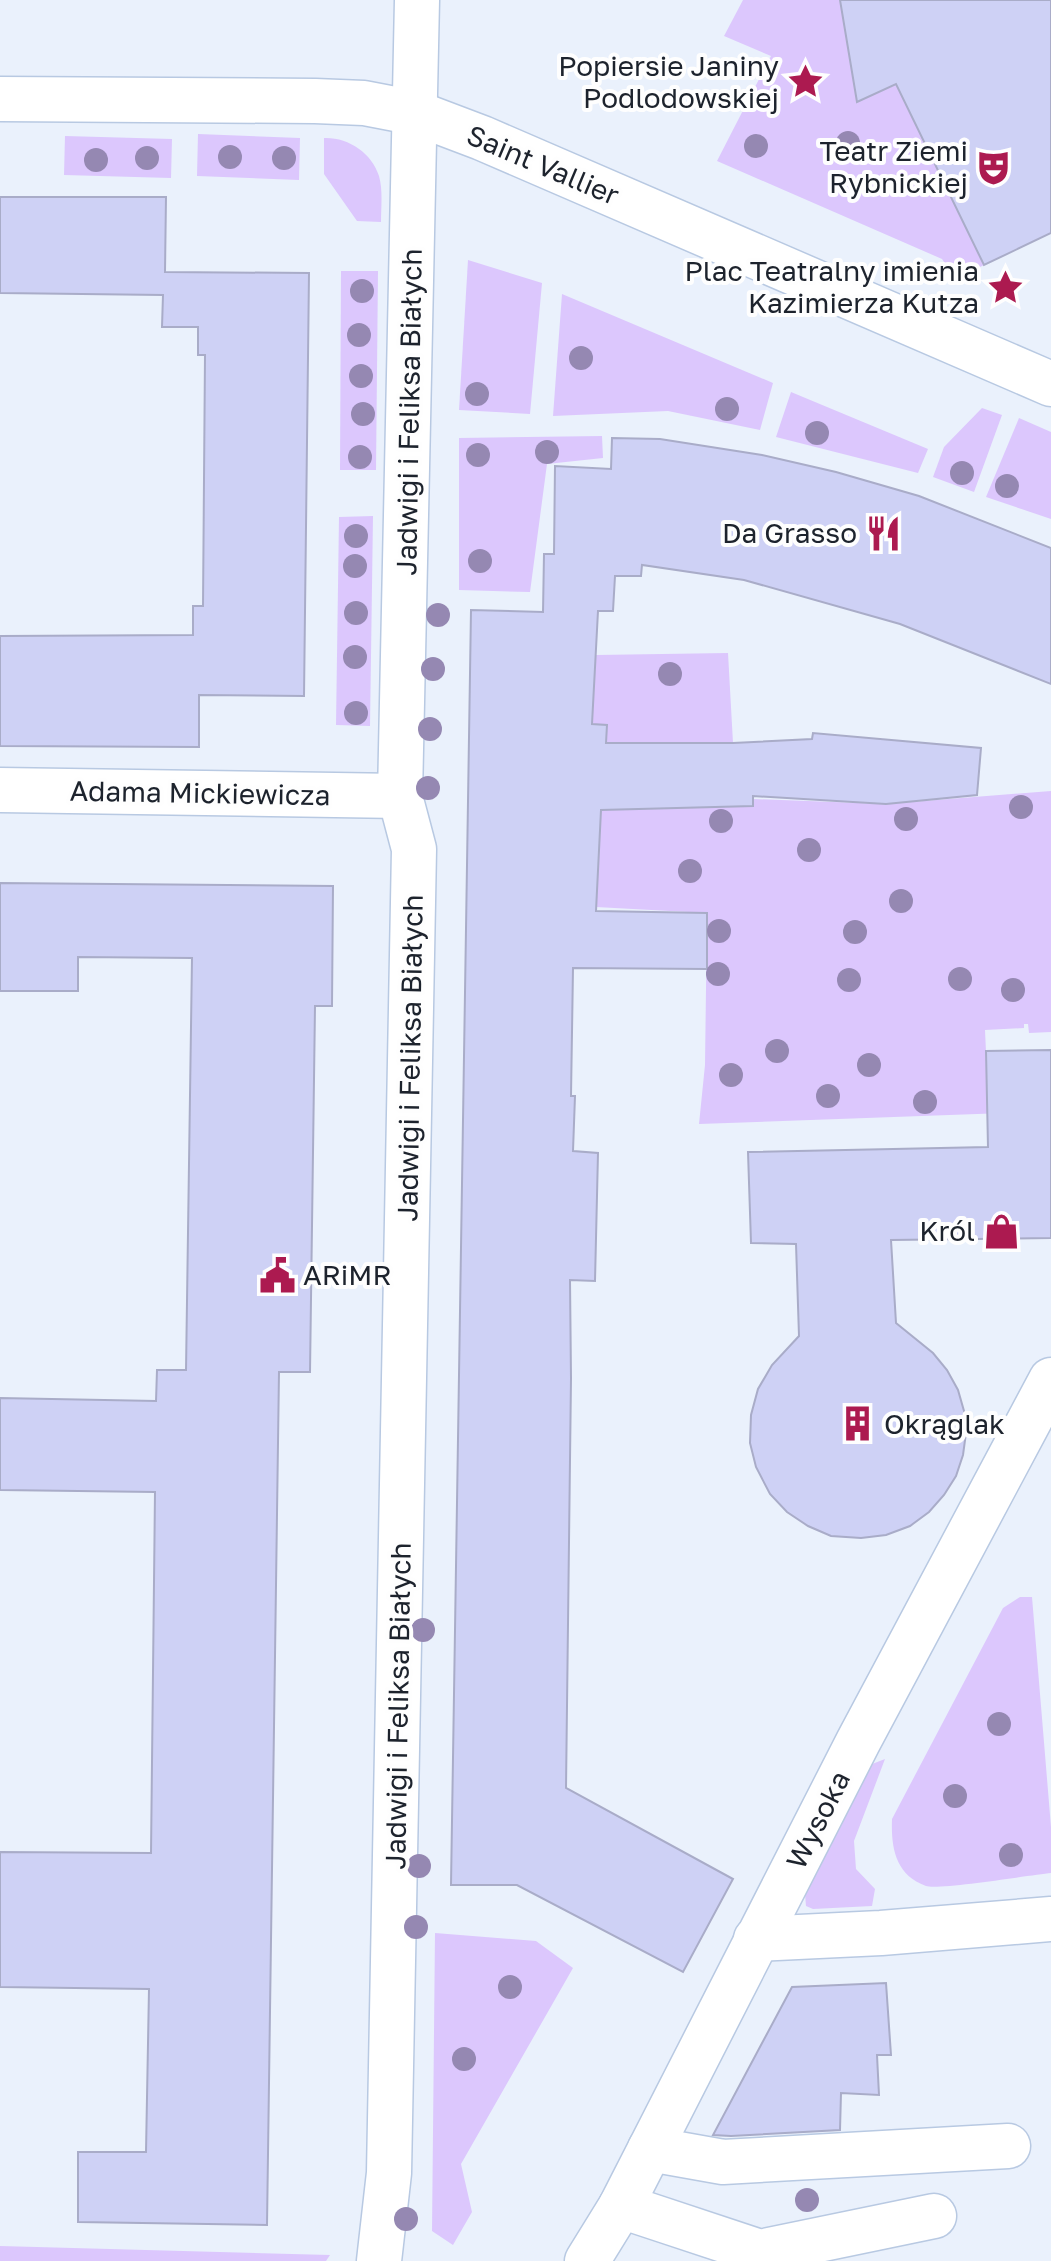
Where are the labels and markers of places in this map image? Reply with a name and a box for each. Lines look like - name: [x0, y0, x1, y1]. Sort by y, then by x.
- place label: Popiersie Janiny Podlodowskiej: [558, 49, 779, 114]
- place icon: Popiersie Janiny Podlodowskiej: [786, 63, 824, 101]
- place label: Teatr Ziemi Rybnickiej: [819, 134, 968, 199]
- theatre icon: Teatr Ziemi Rybnickiej: [975, 148, 1013, 186]
- place label: Plac Teatralny imienia Kazimierza Kutza: [684, 254, 979, 319]
- place icon: Plac Teatralny imienia Kazimierza Kutza: [986, 268, 1024, 306]
- restaurant icon: Da Grasso: [864, 514, 902, 552]
- place label: Da Grasso: [722, 516, 857, 549]
- shop icon: Król: [982, 1212, 1020, 1250]
- place label: Król: [919, 1214, 975, 1247]
- public building icon: ARiMR: [258, 1256, 296, 1294]
- place label: ARiMR: [303, 1258, 391, 1291]
- building icon: Okrąglak: [839, 1405, 877, 1443]
- place label: Okrąglak: [884, 1407, 1005, 1440]

